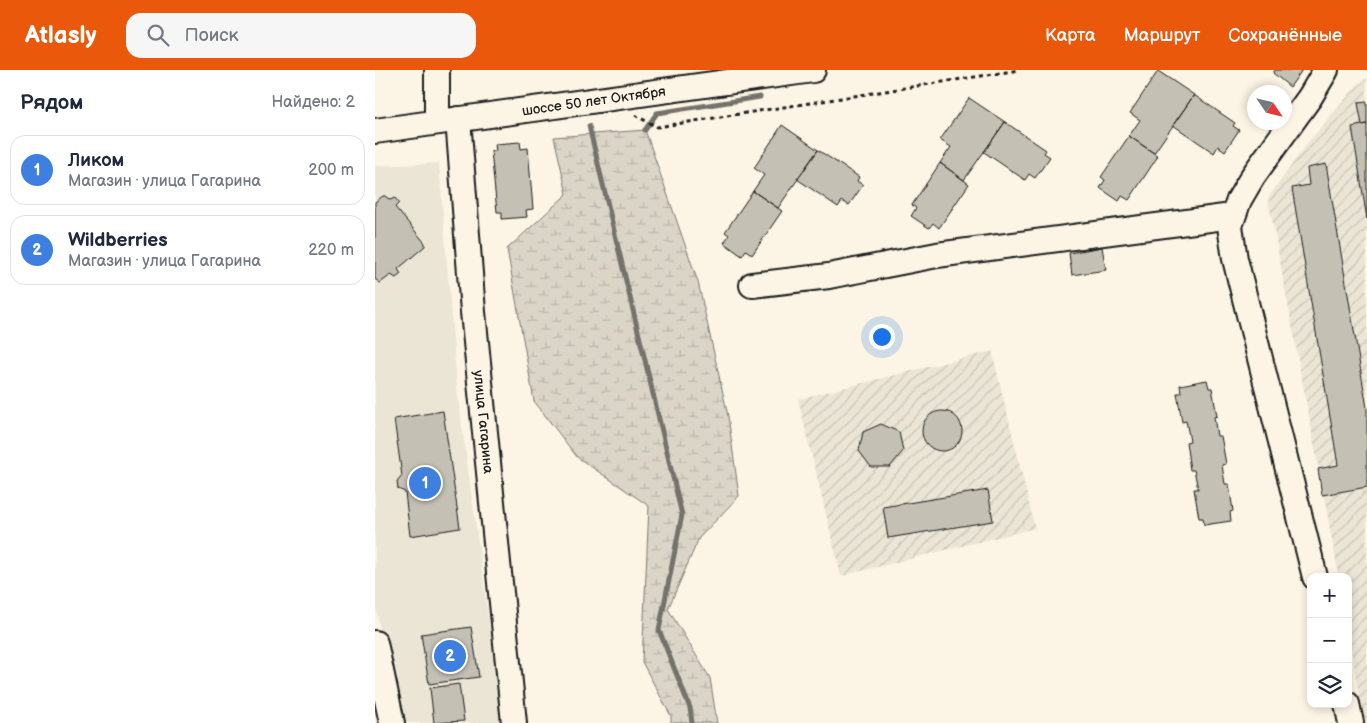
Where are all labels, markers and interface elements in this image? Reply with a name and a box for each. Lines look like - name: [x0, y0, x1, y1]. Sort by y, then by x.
- search box: [126, 13, 476, 58]
- text: Atlasly: [25, 21, 96, 50]
- icon: search: [144, 21, 172, 49]
- text: Поиск: [184, 24, 239, 47]
- text: Карта: [1045, 25, 1096, 46]
- text: Маршрут: [1124, 25, 1200, 46]
- text: Сохранённые: [1228, 25, 1342, 46]
- street label: шоссе 50 лет Октября: [521, 82, 667, 119]
- north arrow: [1247, 85, 1292, 130]
- text: Рядом: [20, 90, 83, 115]
- text: Найдено: 2: [271, 93, 355, 112]
- text: Ликом: [68, 149, 124, 172]
- text: 1: [34, 161, 40, 180]
- text: 200 m: [308, 161, 354, 180]
- text: Магазин · улица Гагарина: [68, 172, 261, 191]
- text: Wildberries: [68, 229, 168, 252]
- text: 2: [32, 241, 42, 260]
- text: 220 m: [308, 241, 354, 260]
- text: Магазин · улица Гагарина: [68, 252, 261, 271]
- your location: [869, 324, 895, 350]
- street label: улица Гагарина: [470, 369, 498, 475]
- pin: 1: [409, 464, 441, 502]
- map controls: [1307, 573, 1352, 708]
- button: +: [1307, 573, 1352, 618]
- button: −: [1307, 618, 1352, 663]
- pin: 2: [434, 637, 466, 675]
- button: layers: [1307, 663, 1352, 708]

